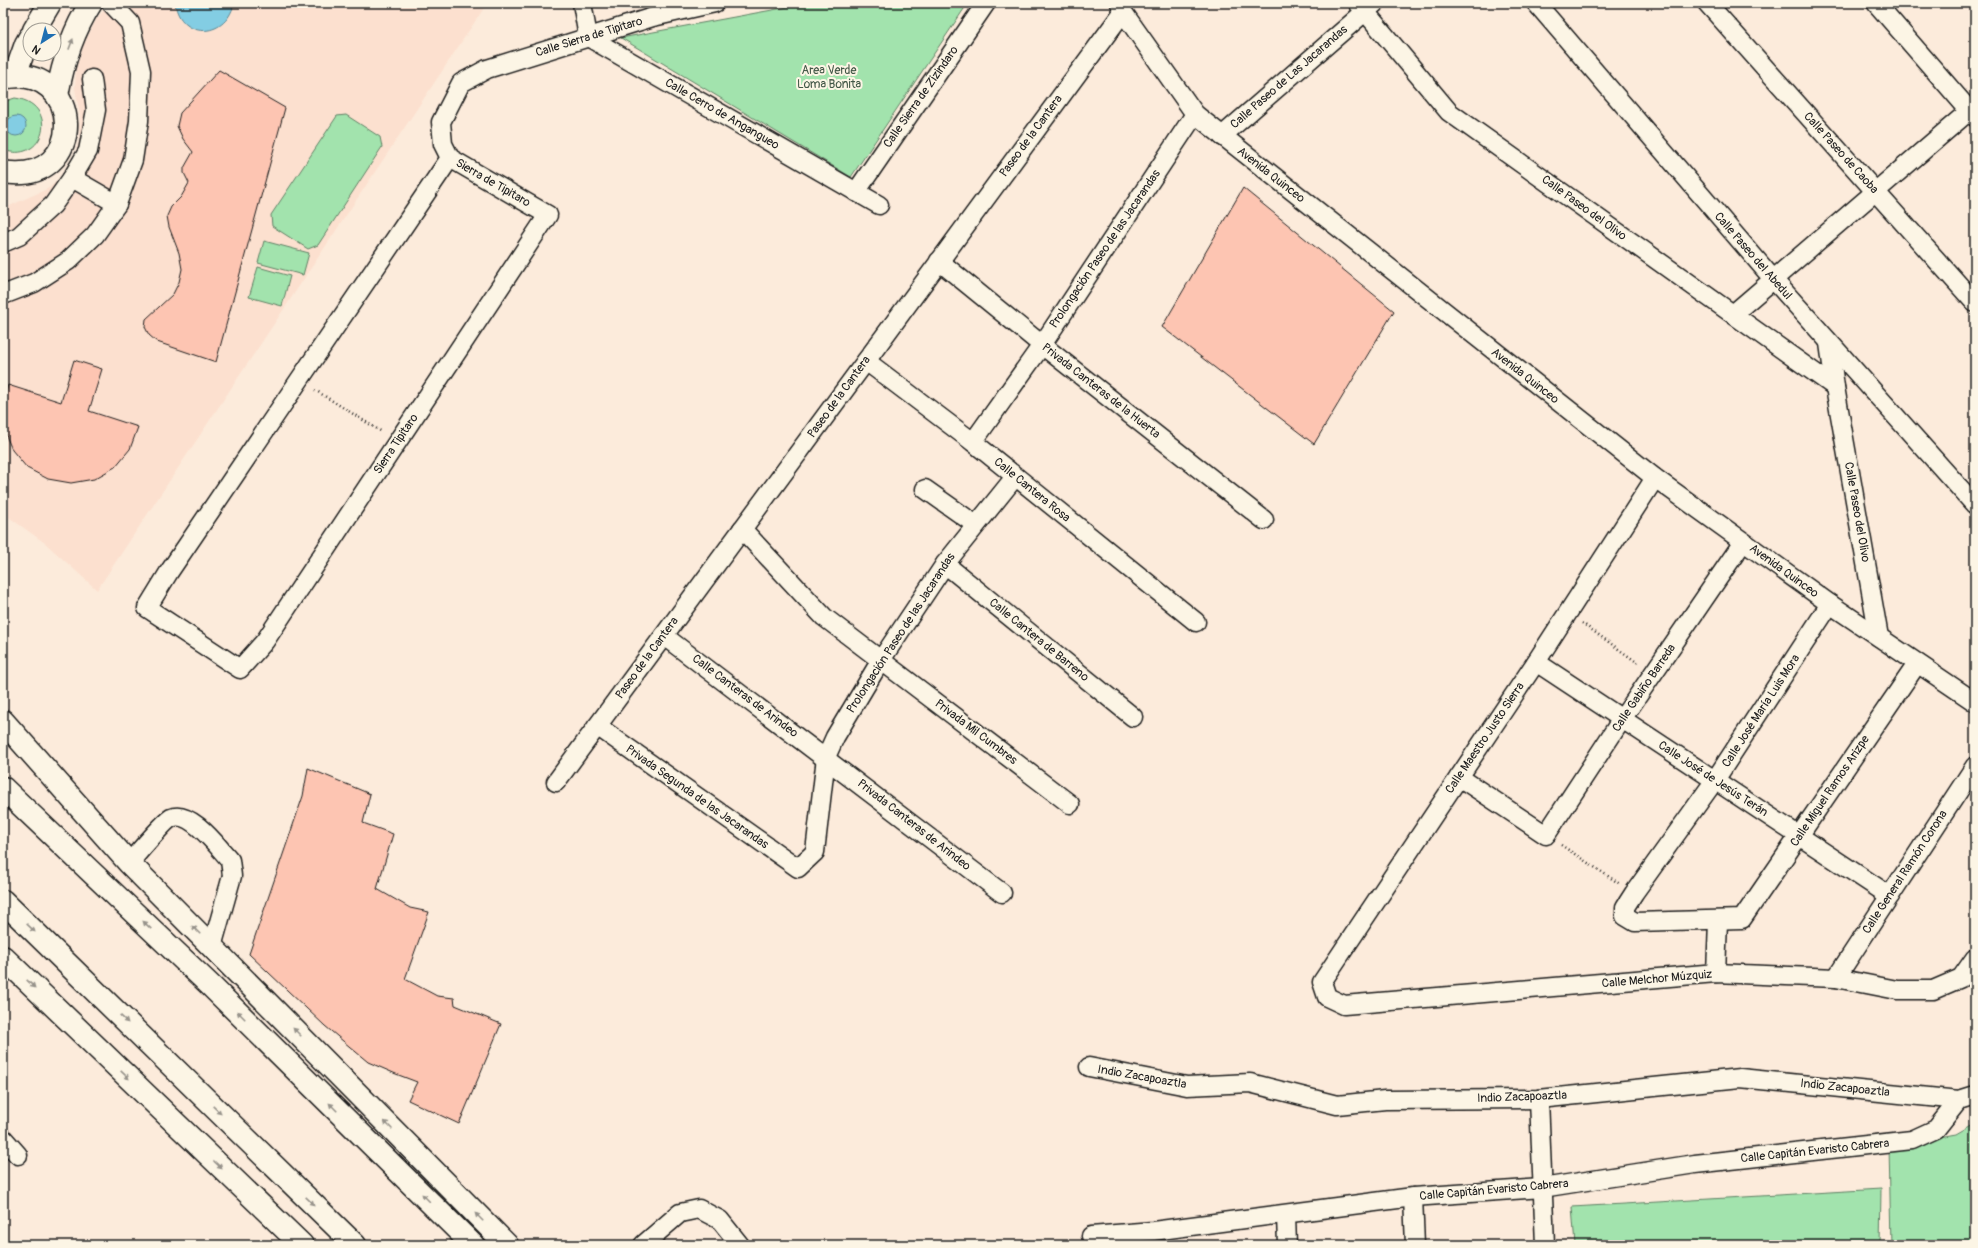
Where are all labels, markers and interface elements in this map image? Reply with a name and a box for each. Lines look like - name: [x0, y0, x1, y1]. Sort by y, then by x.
- street label: Calle Sierra de Tipitaro: [534, 13, 645, 60]
- north arrow: [22, 22, 62, 62]
- street label: Calle Paseo de Las Jacarandas: [1227, 22, 1351, 132]
- one-way arrow: [68, 37, 74, 49]
- text: N: [29, 42, 43, 57]
- street label: Calle Sierra de Zizindaro: [880, 43, 962, 151]
- park label: Area Verde Loma Bonita: [797, 63, 861, 92]
- street label: Calle Cerro de Angangueo: [662, 75, 782, 153]
- street label: Paseo de la Cantera: [996, 92, 1066, 180]
- street label: Calle Paseo de Caoba: [1800, 109, 1882, 197]
- street label: Avenida Quinceo: [1234, 144, 1308, 206]
- street label: Sierra de Tipitaro: [453, 156, 534, 211]
- street label: Prolongación Paseo de las Jacarandas: [1046, 166, 1164, 331]
- street label: Calle Paseo del Olivo: [1539, 172, 1630, 244]
- street label: Calle Paseo del Abedul: [1711, 209, 1795, 303]
- street label: Privada Canteras de la Huerta: [1039, 340, 1163, 442]
- street label: Avenida Quinceo: [1488, 345, 1562, 407]
- street label: Paseo de la Cantera: [804, 353, 874, 441]
- street label: Sierra Tipitaro: [370, 411, 422, 477]
- street label: Calle Cantera Rosa: [991, 455, 1074, 526]
- street label: Calle Paseo del Olivo: [1841, 461, 1873, 564]
- street label: Avenida Quinceo: [1747, 541, 1822, 601]
- street label: Prolongación Paseo de las Jacarandas: [844, 550, 959, 716]
- street label: Calle Cantera de Barreno: [986, 595, 1092, 685]
- street label: Paseo de la Cantera: [612, 614, 682, 702]
- street label: Calle Gabiño Barreda: [1609, 641, 1679, 735]
- street label: Calle Canteras de Arindeo: [689, 651, 801, 741]
- street label: Calle José María Luis Mora: [1719, 651, 1803, 770]
- street label: Calle Maestro Justo Sierra: [1442, 679, 1528, 796]
- street label: Privada Mil Cumbres: [932, 696, 1021, 768]
- street label: Calle Miguel Ramos Arizpe: [1787, 732, 1873, 850]
- street label: Calle José de Jesús Terán: [1655, 738, 1771, 820]
- street label: Privada Segunda de las Jacarandas: [623, 742, 772, 853]
- street label: Privada Canteras de Arindeo: [854, 776, 974, 874]
- street label: Calle General Ramón Corona: [1859, 807, 1951, 937]
- one-way arrow: [142, 920, 152, 930]
- one-way arrow: [26, 924, 36, 933]
- one-way arrow: [191, 925, 201, 935]
- street label: Calle Melchor Múzquiz: [1601, 967, 1713, 991]
- one-way arrow: [26, 980, 36, 989]
- one-way arrow: [236, 1010, 246, 1020]
- one-way arrow: [119, 1014, 129, 1024]
- one-way arrow: [292, 1027, 302, 1037]
- street label: Indio Zacapoaztla: [1096, 1062, 1188, 1092]
- one-way arrow: [120, 1070, 130, 1079]
- street label: Indio Zacapoaztla: [1800, 1076, 1891, 1100]
- street label: Indio Zacapoaztla: [1477, 1088, 1568, 1106]
- one-way arrow: [328, 1102, 338, 1111]
- one-way arrow: [212, 1105, 222, 1115]
- one-way arrow: [383, 1120, 393, 1130]
- street label: Calle Capitán Evaristo Cabrera: [1740, 1136, 1890, 1166]
- one-way arrow: [213, 1160, 223, 1170]
- street label: Calle Capitán Evaristo Cabrera: [1419, 1176, 1569, 1204]
- one-way arrow: [421, 1193, 431, 1203]
- one-way arrow: [305, 1196, 315, 1206]
- one-way arrow: [475, 1212, 484, 1222]

